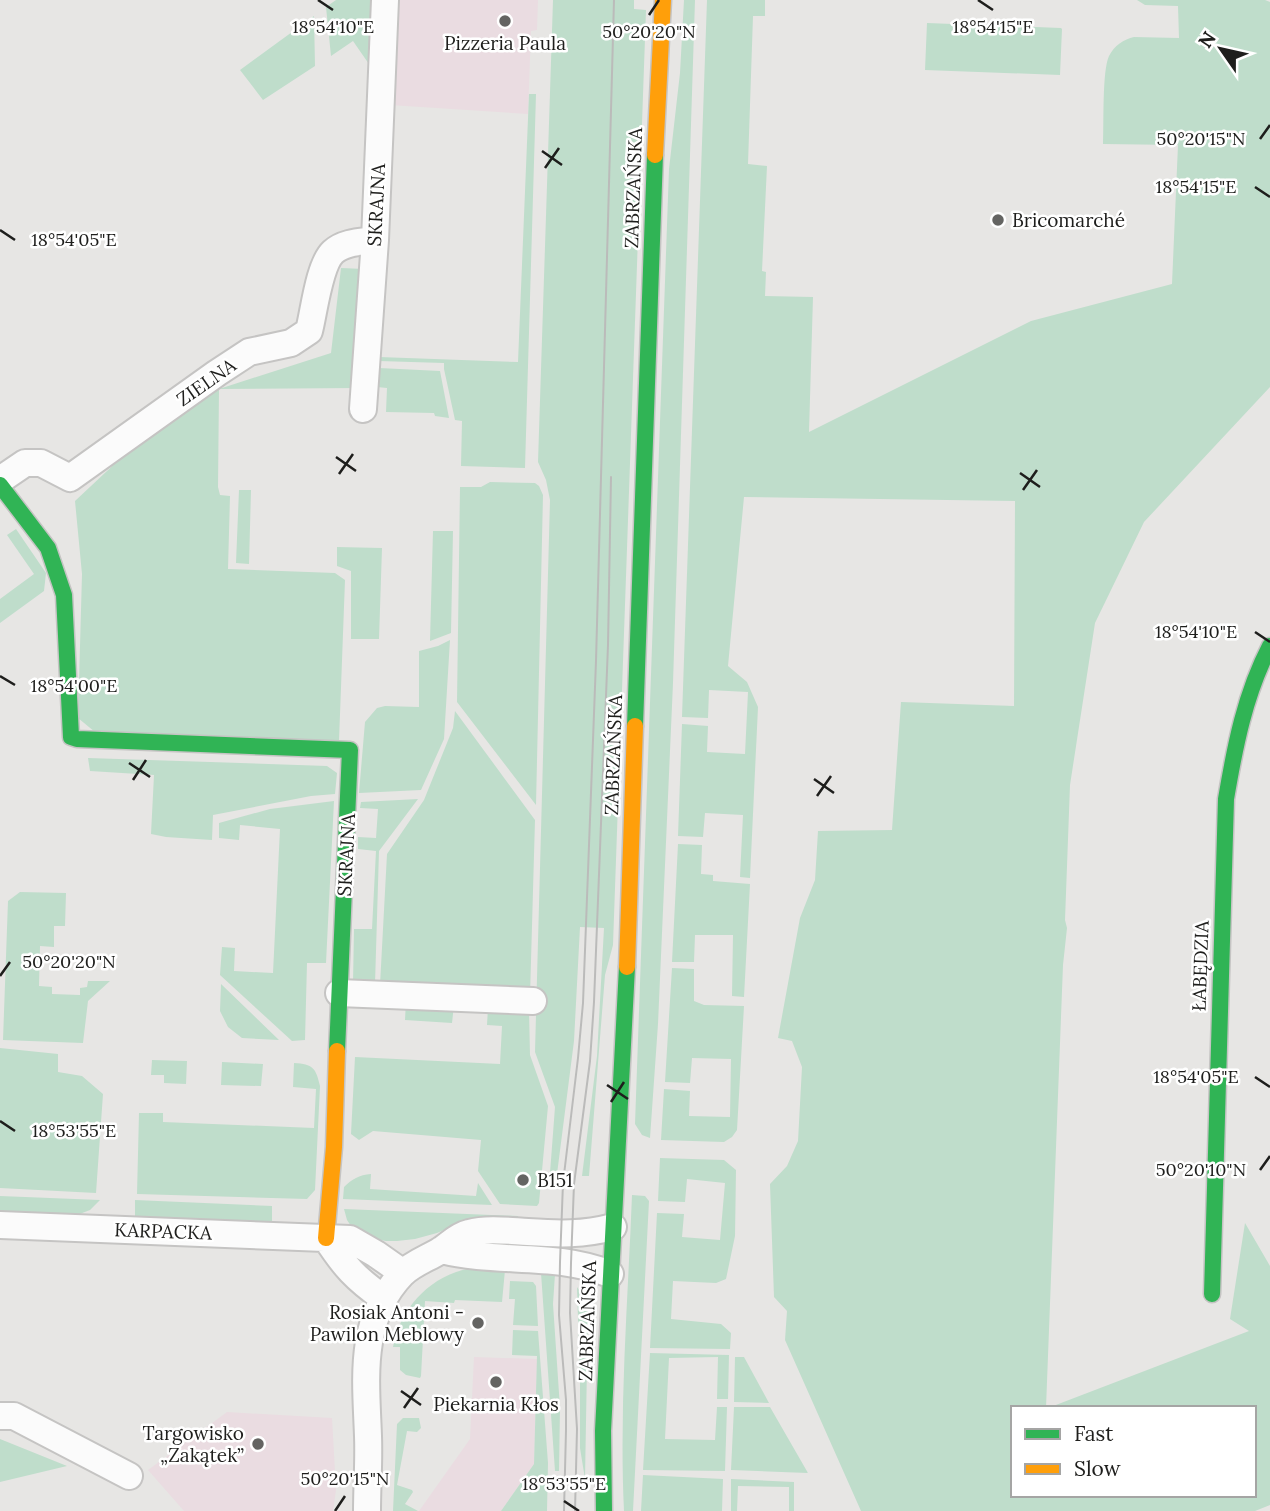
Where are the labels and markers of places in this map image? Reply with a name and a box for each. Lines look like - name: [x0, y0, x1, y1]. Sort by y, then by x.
- marker: Pizzeria Paula: [497, 13, 513, 29]
- place label: Pizzeria Paula: [444, 31, 566, 55]
- place label: Bricomarché: [1012, 208, 1125, 232]
- marker: Bricomarché: [990, 212, 1006, 228]
- place label: B151: [537, 1168, 573, 1192]
- marker: B151: [515, 1172, 531, 1188]
- place label: Rosiak Antoni - Pawilon Meblowy: [310, 1300, 464, 1346]
- marker: Rosiak Antoni - Pawilon Meblowy: [470, 1315, 486, 1331]
- marker: Piekarnia Kłos: [488, 1374, 504, 1390]
- place label: Piekarnia Kłos: [433, 1392, 559, 1416]
- place label: Targowisko „Zakątek”: [142, 1421, 244, 1467]
- marker: Targowisko „Zakątek”: [250, 1436, 266, 1452]

